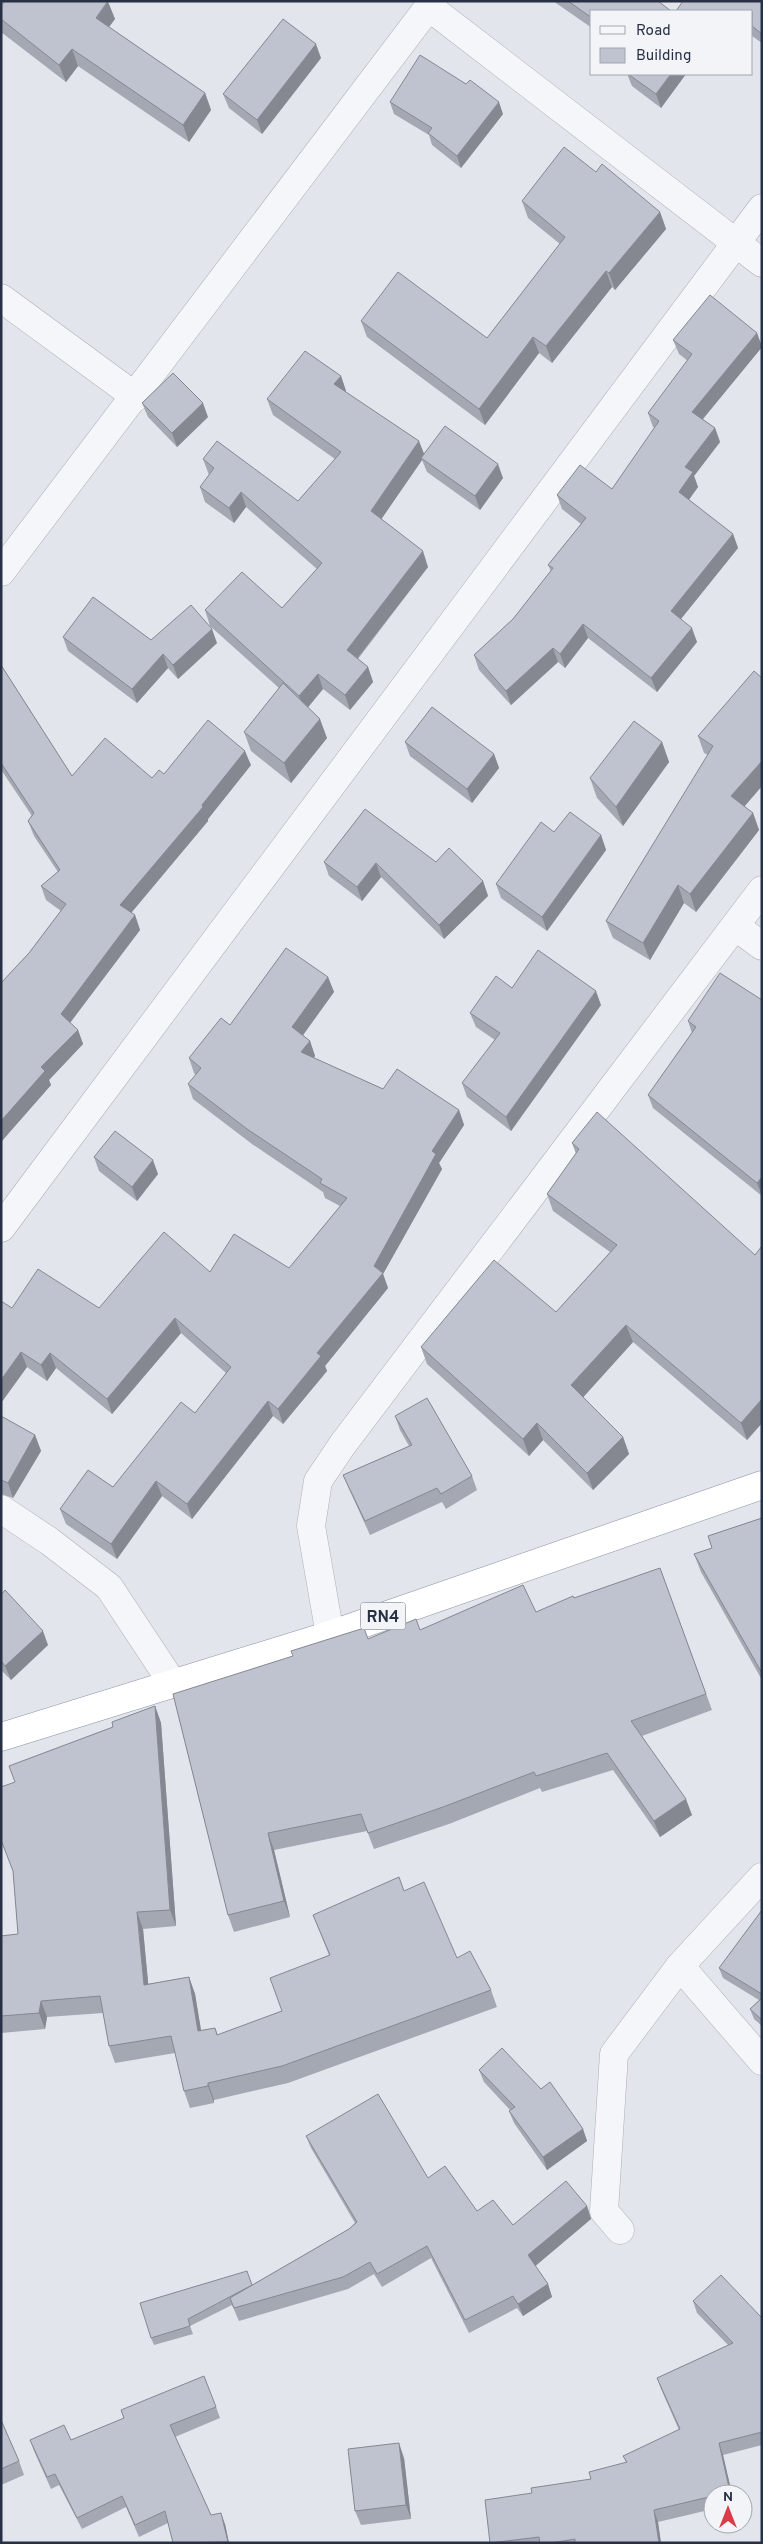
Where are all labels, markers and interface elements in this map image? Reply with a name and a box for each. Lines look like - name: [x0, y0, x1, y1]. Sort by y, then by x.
- legend: [590, 10, 753, 75]
- text: Road: [636, 22, 671, 41]
- text: Building: [636, 47, 691, 66]
- road number: RN4: [360, 1602, 406, 1630]
- north arrow: [703, 2484, 753, 2534]
- text: N: [723, 2489, 733, 2506]

